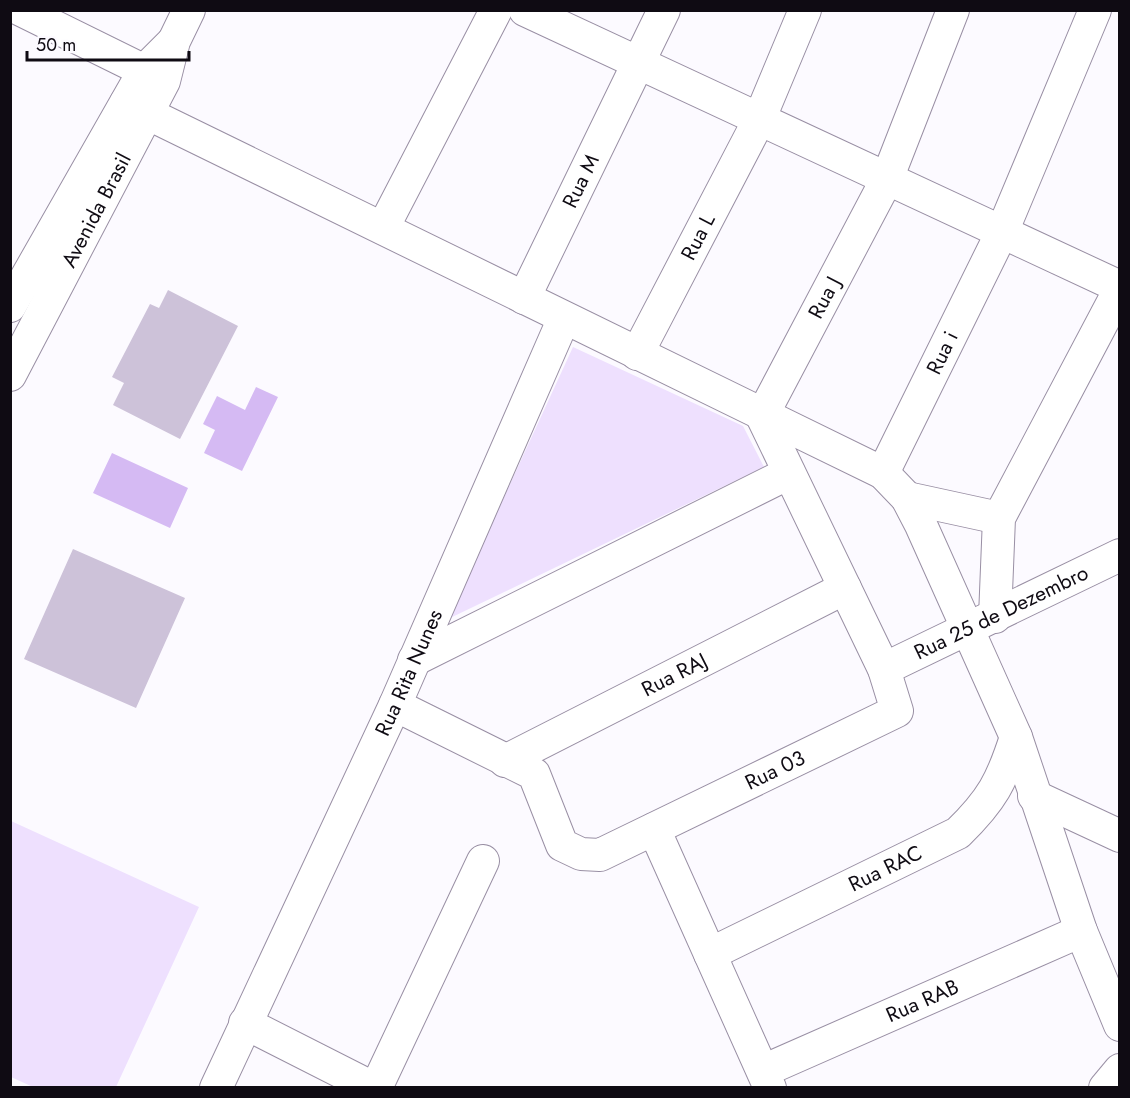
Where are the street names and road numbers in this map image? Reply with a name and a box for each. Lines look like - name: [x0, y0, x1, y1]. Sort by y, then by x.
- street label: Avenida Brasil: [54, 148, 139, 273]
- street label: Rua M: [555, 149, 607, 213]
- street label: Rua L: [673, 208, 723, 265]
- street label: Rua J: [801, 271, 848, 324]
- street label: Rua i: [919, 326, 966, 380]
- street label: Rua 25 de Dezembro: [909, 558, 1093, 667]
- street label: Rua Rita Nunes: [368, 605, 450, 741]
- street label: Rua RAJ: [636, 646, 712, 704]
- street label: Rua 03: [740, 743, 810, 797]
- street label: Rua RAC: [843, 838, 927, 899]
- street label: Rua RAB: [881, 972, 963, 1030]

